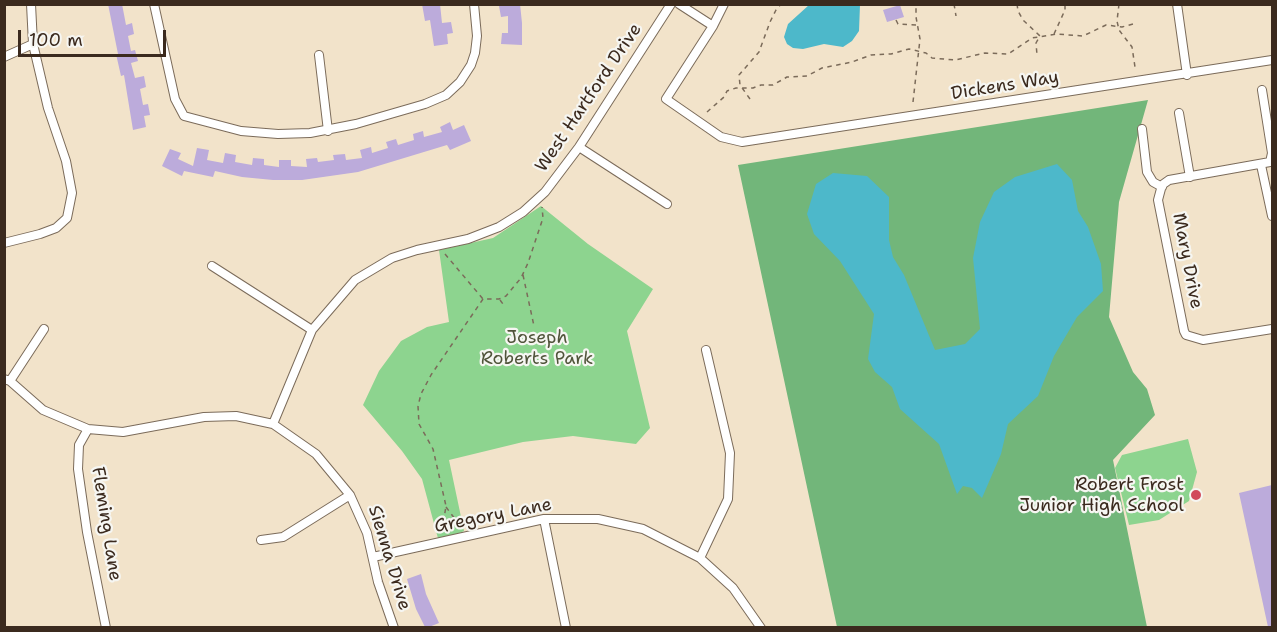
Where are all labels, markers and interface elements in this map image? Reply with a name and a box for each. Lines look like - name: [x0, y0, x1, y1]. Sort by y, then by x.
- scale bar: [21, 18, 170, 56]
- street label: West Hartford Drive: [531, 20, 647, 176]
- text: 100 m: [29, 28, 83, 52]
- street label: Dickens Way: [949, 67, 1061, 105]
- street label: Mary Drive: [1167, 211, 1207, 311]
- park label: Joseph Roberts Park: [481, 327, 593, 370]
- street label: Fleming Lane: [86, 465, 126, 583]
- place label: Robert Frost Junior High School: [1019, 474, 1184, 516]
- marker: Robert Frost Junior High School: [1189, 488, 1203, 502]
- street label: Gregory Lane: [432, 494, 554, 538]
- street label: Sienna Drive: [363, 503, 415, 613]

